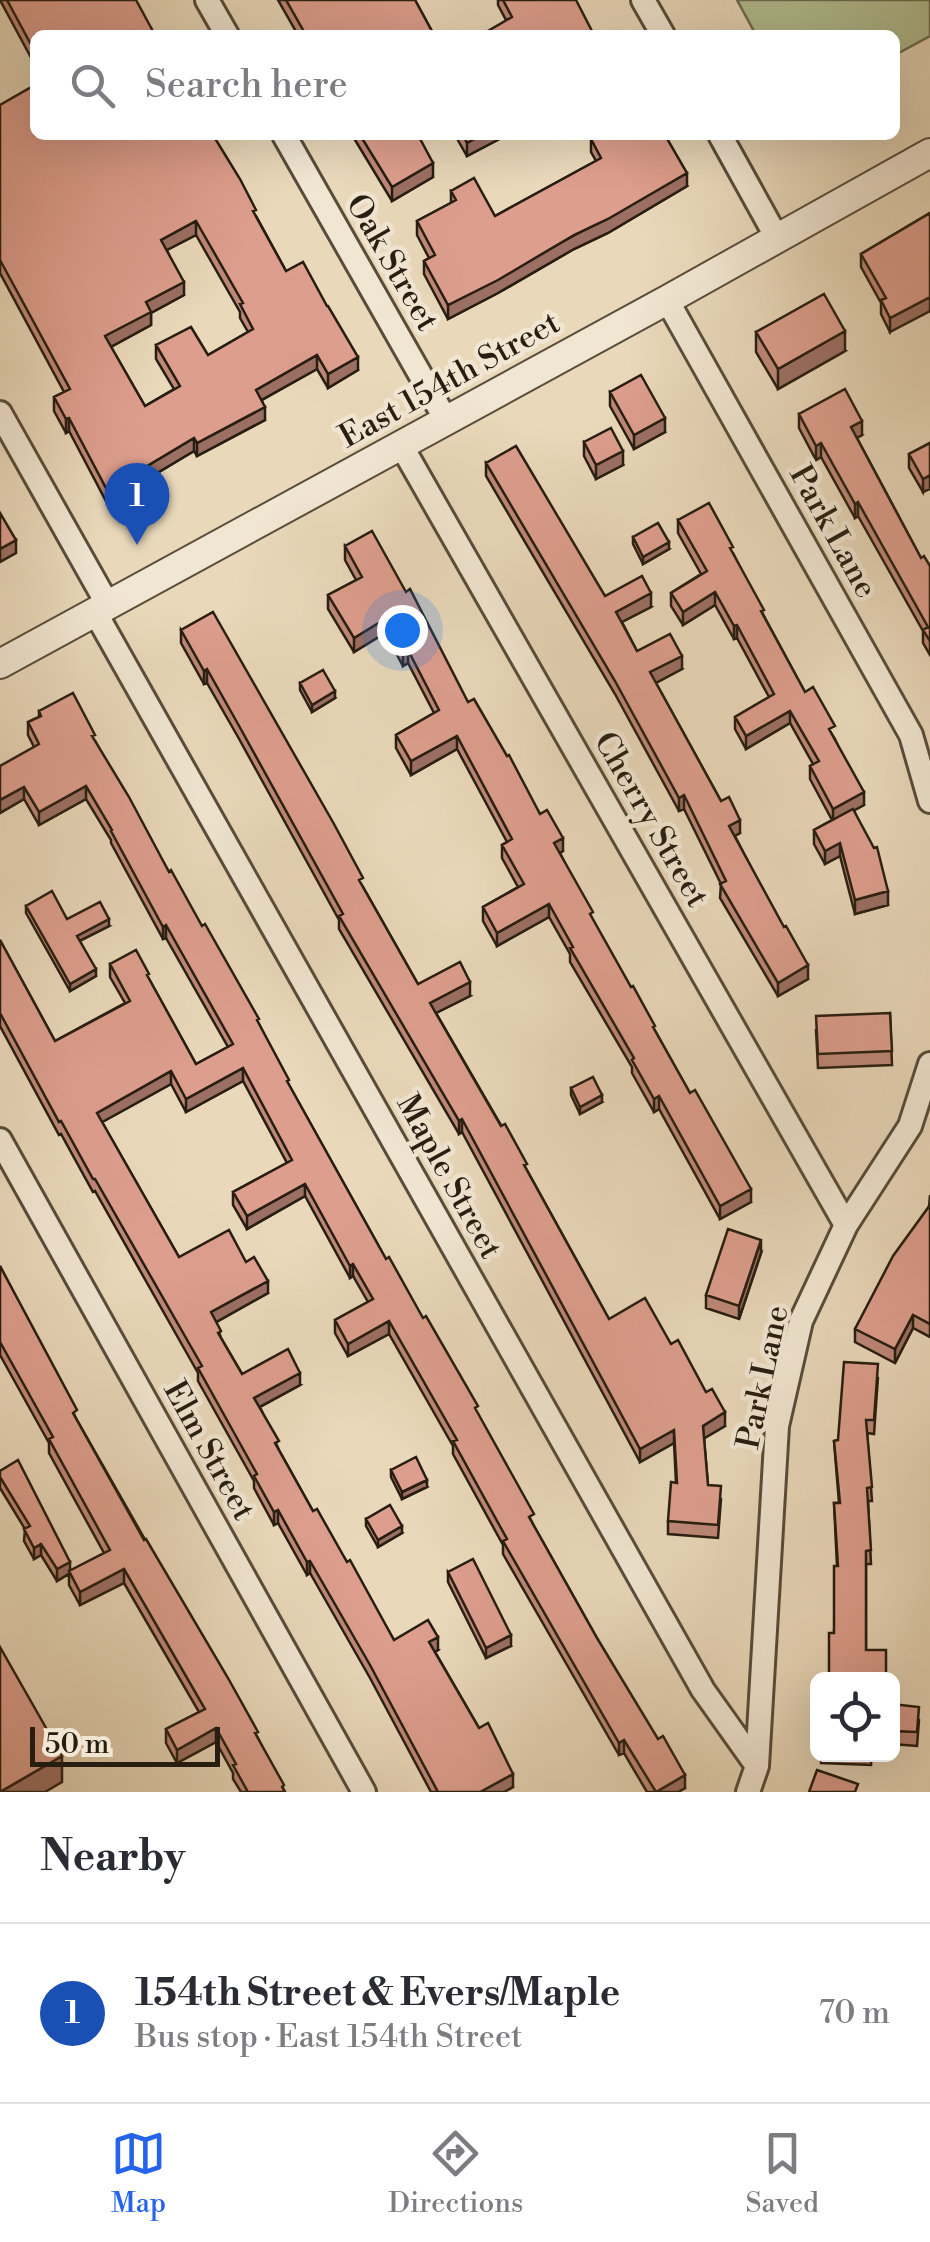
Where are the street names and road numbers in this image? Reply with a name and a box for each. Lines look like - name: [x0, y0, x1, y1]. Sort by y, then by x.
- street label: Oak Street: [337, 187, 447, 338]
- street label: East 154th Street: [332, 303, 567, 457]
- street label: Park Lane: [780, 458, 886, 605]
- street label: Cherry Street: [585, 725, 717, 914]
- street label: Maple Street: [387, 1087, 511, 1266]
- street label: Park Lane: [728, 1302, 798, 1453]
- street label: Elm Street: [155, 1374, 264, 1527]

